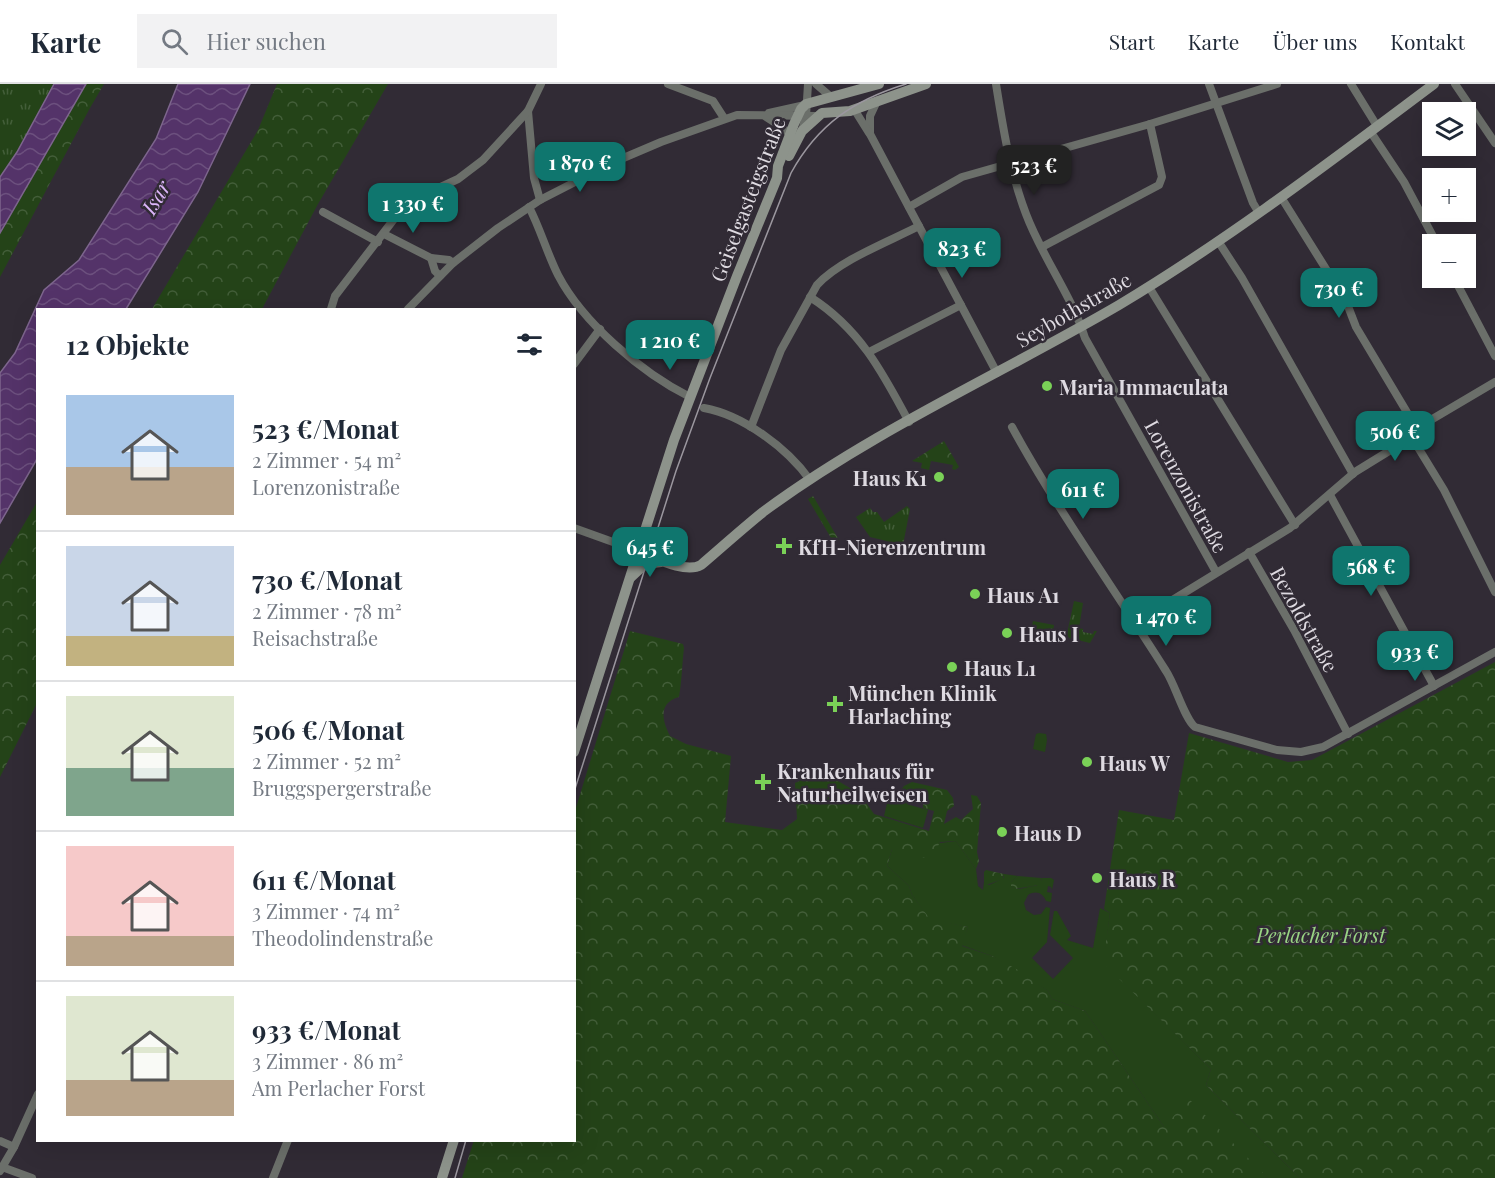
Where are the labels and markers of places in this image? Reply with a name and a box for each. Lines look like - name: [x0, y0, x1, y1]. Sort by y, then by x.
- pin: 1 870 €: [525, 142, 635, 193]
- pin: 523 €: [992, 145, 1076, 196]
- pin: 1 330 €: [358, 183, 468, 234]
- pin: 823 €: [920, 228, 1004, 279]
- pin: 730 €: [1297, 268, 1381, 319]
- pin: 1 210 €: [615, 320, 725, 371]
- place label: Maria Immaculata: [1059, 373, 1229, 400]
- marker: Maria Immaculata: [1040, 379, 1054, 393]
- pin: 506 €: [1353, 411, 1437, 462]
- place label: Haus K1: [853, 464, 927, 491]
- pin: 611 €: [1041, 469, 1125, 520]
- marker: Haus K1: [932, 470, 946, 484]
- pin: 645 €: [608, 527, 692, 578]
- place label: KfH-Nierenzentrum: [798, 533, 986, 560]
- marker: KfH-Nierenzentrum: [775, 537, 793, 555]
- pin: 568 €: [1329, 546, 1413, 597]
- place label: Haus A1: [987, 581, 1060, 608]
- marker: Haus A1: [968, 587, 982, 601]
- pin: 1 470 €: [1111, 596, 1221, 647]
- place label: Haus I: [1019, 620, 1079, 647]
- marker: Haus I: [1000, 626, 1014, 640]
- pin: 933 €: [1373, 631, 1457, 682]
- place label: Haus L1: [964, 654, 1036, 681]
- marker: Haus L1: [945, 660, 959, 674]
- place label: München Klinik Harlaching: [848, 679, 997, 729]
- marker: München Klinik Harlaching: [826, 695, 844, 713]
- place label: Haus W: [1099, 749, 1171, 776]
- marker: Haus W: [1080, 755, 1094, 769]
- place label: Krankenhaus für Naturheilweisen: [777, 757, 934, 807]
- marker: Krankenhaus für Naturheilweisen: [754, 773, 772, 791]
- place label: Haus D: [1014, 819, 1082, 846]
- marker: Haus D: [995, 825, 1009, 839]
- place label: Haus R: [1109, 865, 1176, 892]
- marker: Haus R: [1090, 871, 1104, 885]

